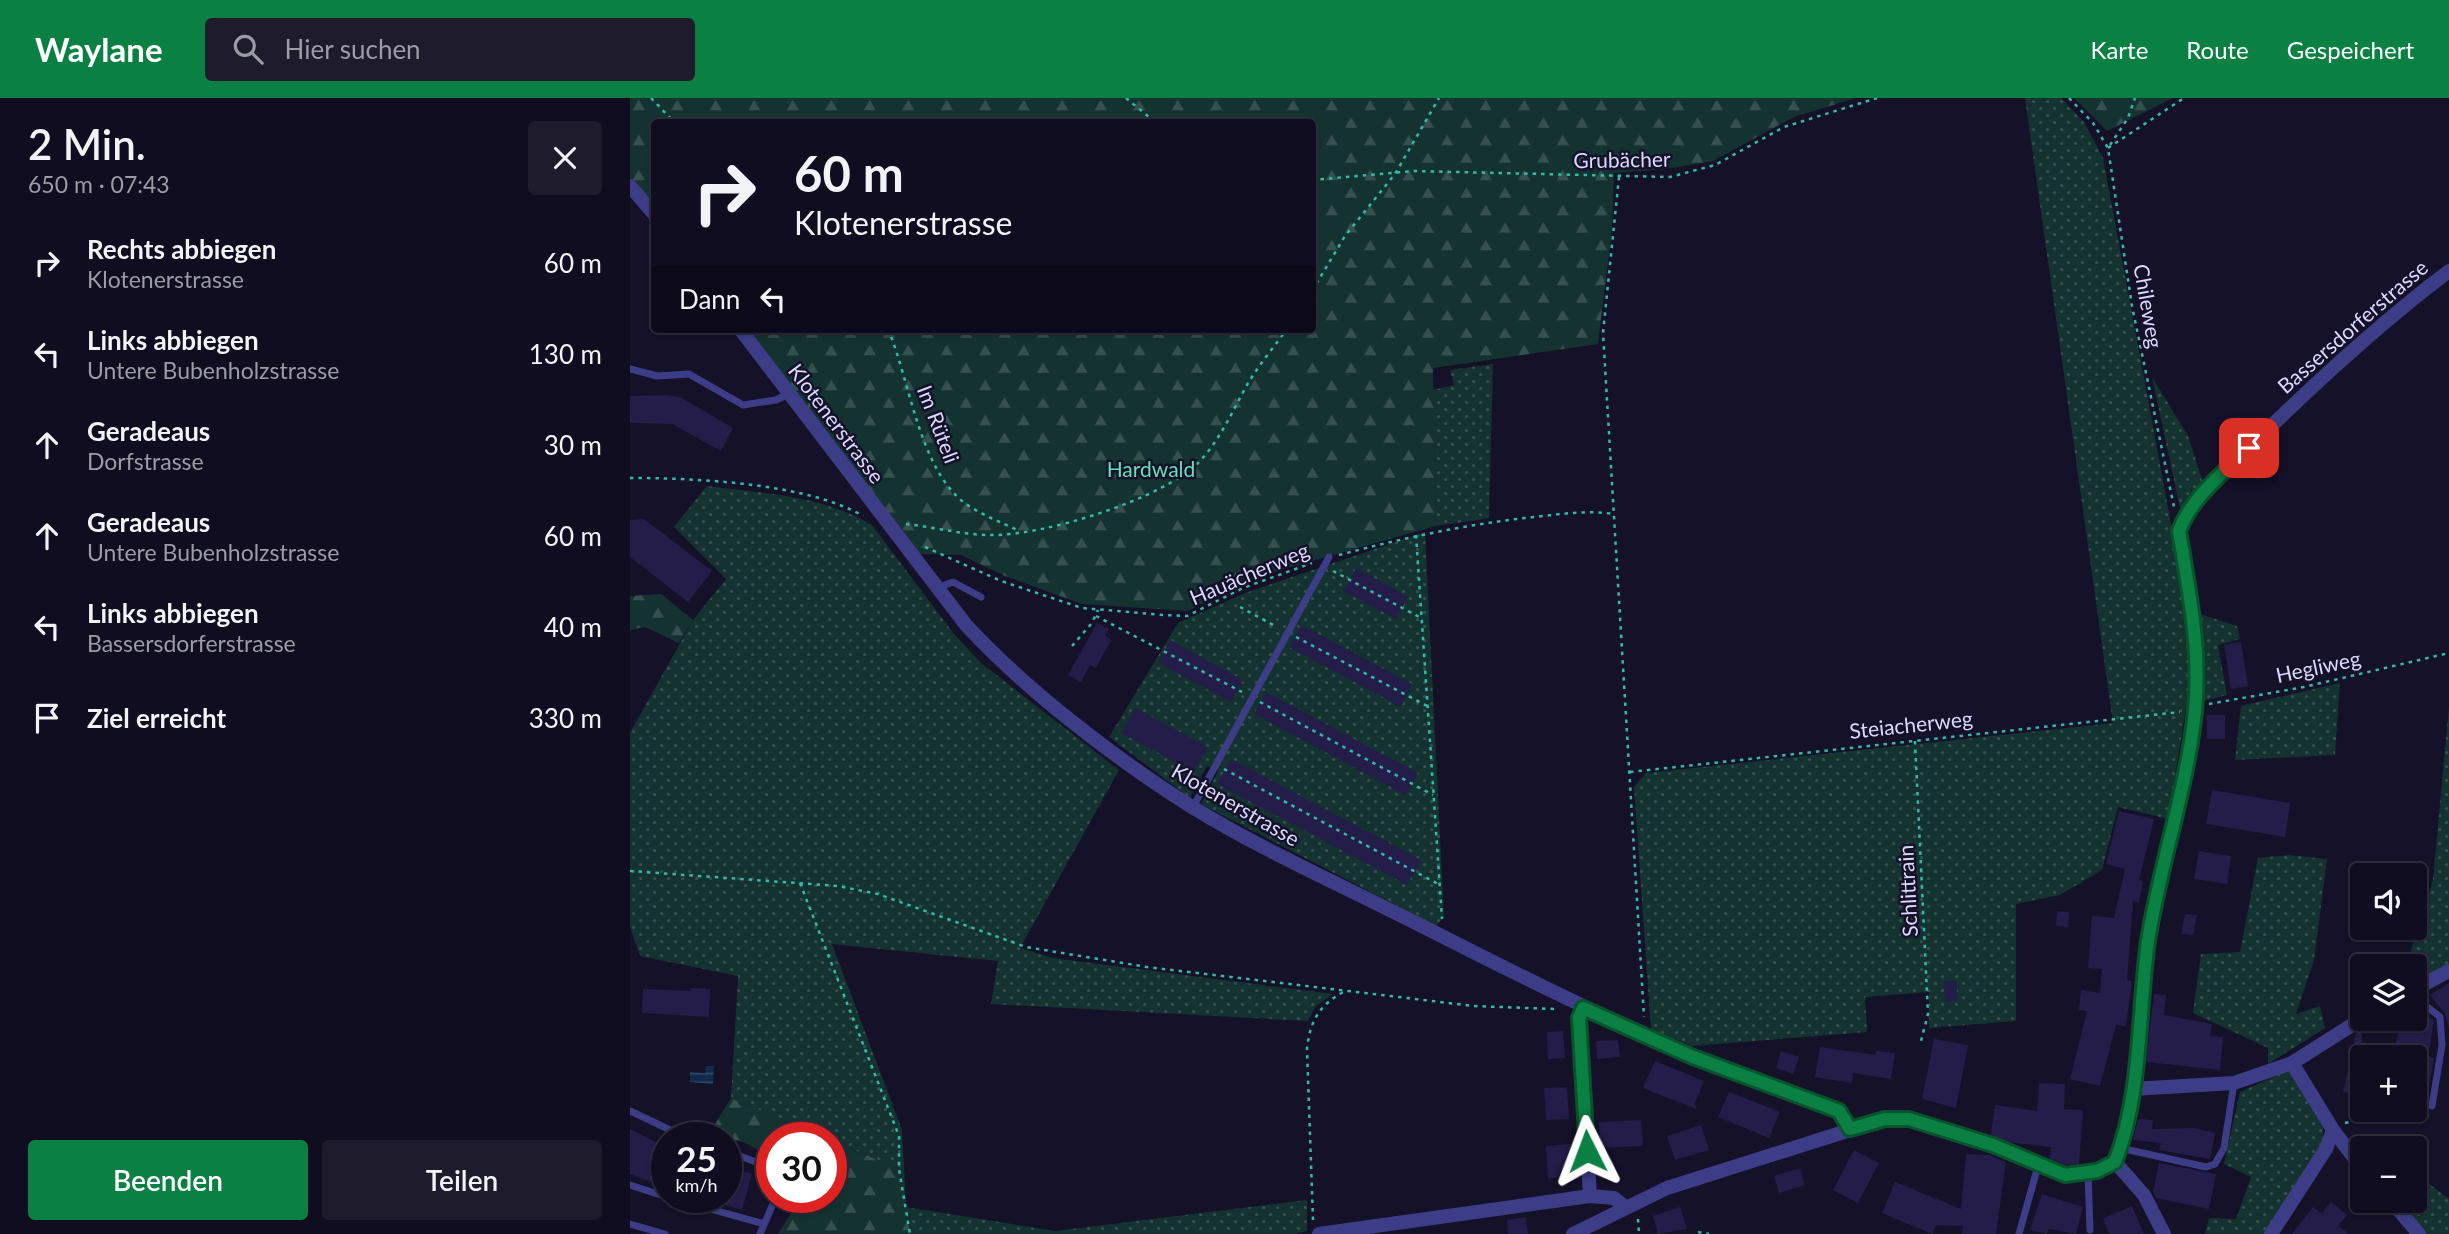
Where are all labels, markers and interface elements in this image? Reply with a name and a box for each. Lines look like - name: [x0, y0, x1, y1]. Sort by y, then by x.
- search box: [205, 18, 695, 81]
- text: Waylane: [35, 29, 163, 69]
- icon: search: [229, 30, 267, 68]
- text: Hier suchen: [285, 33, 421, 65]
- text: Karte: [2091, 35, 2148, 64]
- text: Route: [2186, 35, 2249, 64]
- text: Gespeichert: [2287, 35, 2414, 64]
- text: 2 Min.: [28, 119, 146, 169]
- button: close: [528, 121, 602, 195]
- text: 60 m: [794, 144, 904, 202]
- street label: Grubächer: [1573, 146, 1671, 172]
- icon: right: [679, 147, 770, 238]
- text: 650 m · 07:43: [28, 170, 170, 198]
- text: Klotenerstrasse: [794, 203, 1012, 242]
- text: Rechts abbiegen: [87, 233, 276, 265]
- icon: right: [28, 244, 66, 282]
- text: 60 m: [544, 247, 602, 279]
- street label: Bassersdorferstrasse: [2272, 254, 2432, 398]
- street label: Chileweg: [2129, 262, 2169, 350]
- text: Klotenerstrasse: [87, 265, 244, 293]
- icon: left: [754, 280, 792, 318]
- text: Dann: [679, 283, 740, 315]
- text: Links abbiegen: [87, 324, 259, 356]
- icon: left: [28, 335, 66, 373]
- text: 130 m: [529, 338, 602, 370]
- text: Untere Bubenholzstrasse: [87, 356, 339, 384]
- street label: Klotenerstrasse: [784, 358, 890, 488]
- street label: Im Rüteli: [913, 382, 965, 466]
- text: Geradeaus: [87, 415, 210, 447]
- pin: [2219, 418, 2279, 478]
- icon: ahead: [28, 426, 66, 464]
- text: 30 m: [544, 429, 602, 461]
- icon: arrive: [2230, 429, 2268, 467]
- text: Dorfstrasse: [87, 447, 204, 475]
- park label: Hardwald: [1107, 456, 1195, 481]
- text: Geradeaus: [87, 506, 210, 538]
- icon: ahead: [28, 517, 66, 555]
- text: 60 m: [544, 520, 602, 552]
- street label: Hauächerweg: [1186, 537, 1312, 609]
- text: Untere Bubenholzstrasse: [87, 538, 339, 566]
- text: Links abbiegen: [87, 597, 259, 629]
- icon: left: [28, 608, 66, 646]
- text: 40 m: [544, 611, 602, 643]
- text: Bassersdorferstrasse: [87, 629, 296, 657]
- street label: Hegliweg: [2273, 645, 2363, 687]
- icon: arrive: [28, 699, 66, 737]
- text: Ziel erreicht: [87, 702, 226, 734]
- text: 330 m: [529, 702, 602, 734]
- street label: Steiacherweg: [1848, 705, 1974, 743]
- street label: Klotenerstrasse: [1168, 757, 1304, 851]
- street label: Schlittrain: [1892, 844, 1922, 938]
- map controls: [2350, 863, 2427, 1213]
- button: sound: [2350, 863, 2427, 940]
- button: layers: [2350, 954, 2427, 1031]
- button: +: [2350, 1045, 2427, 1122]
- position arrow: [1550, 1114, 1624, 1188]
- speed limit sign: 30: [756, 1122, 847, 1213]
- button: −: [2350, 1136, 2427, 1213]
- text: 25: [676, 1137, 717, 1179]
- button: Beenden: [28, 1140, 308, 1220]
- button: Teilen: [322, 1140, 602, 1220]
- text: km/h: [675, 1174, 718, 1196]

